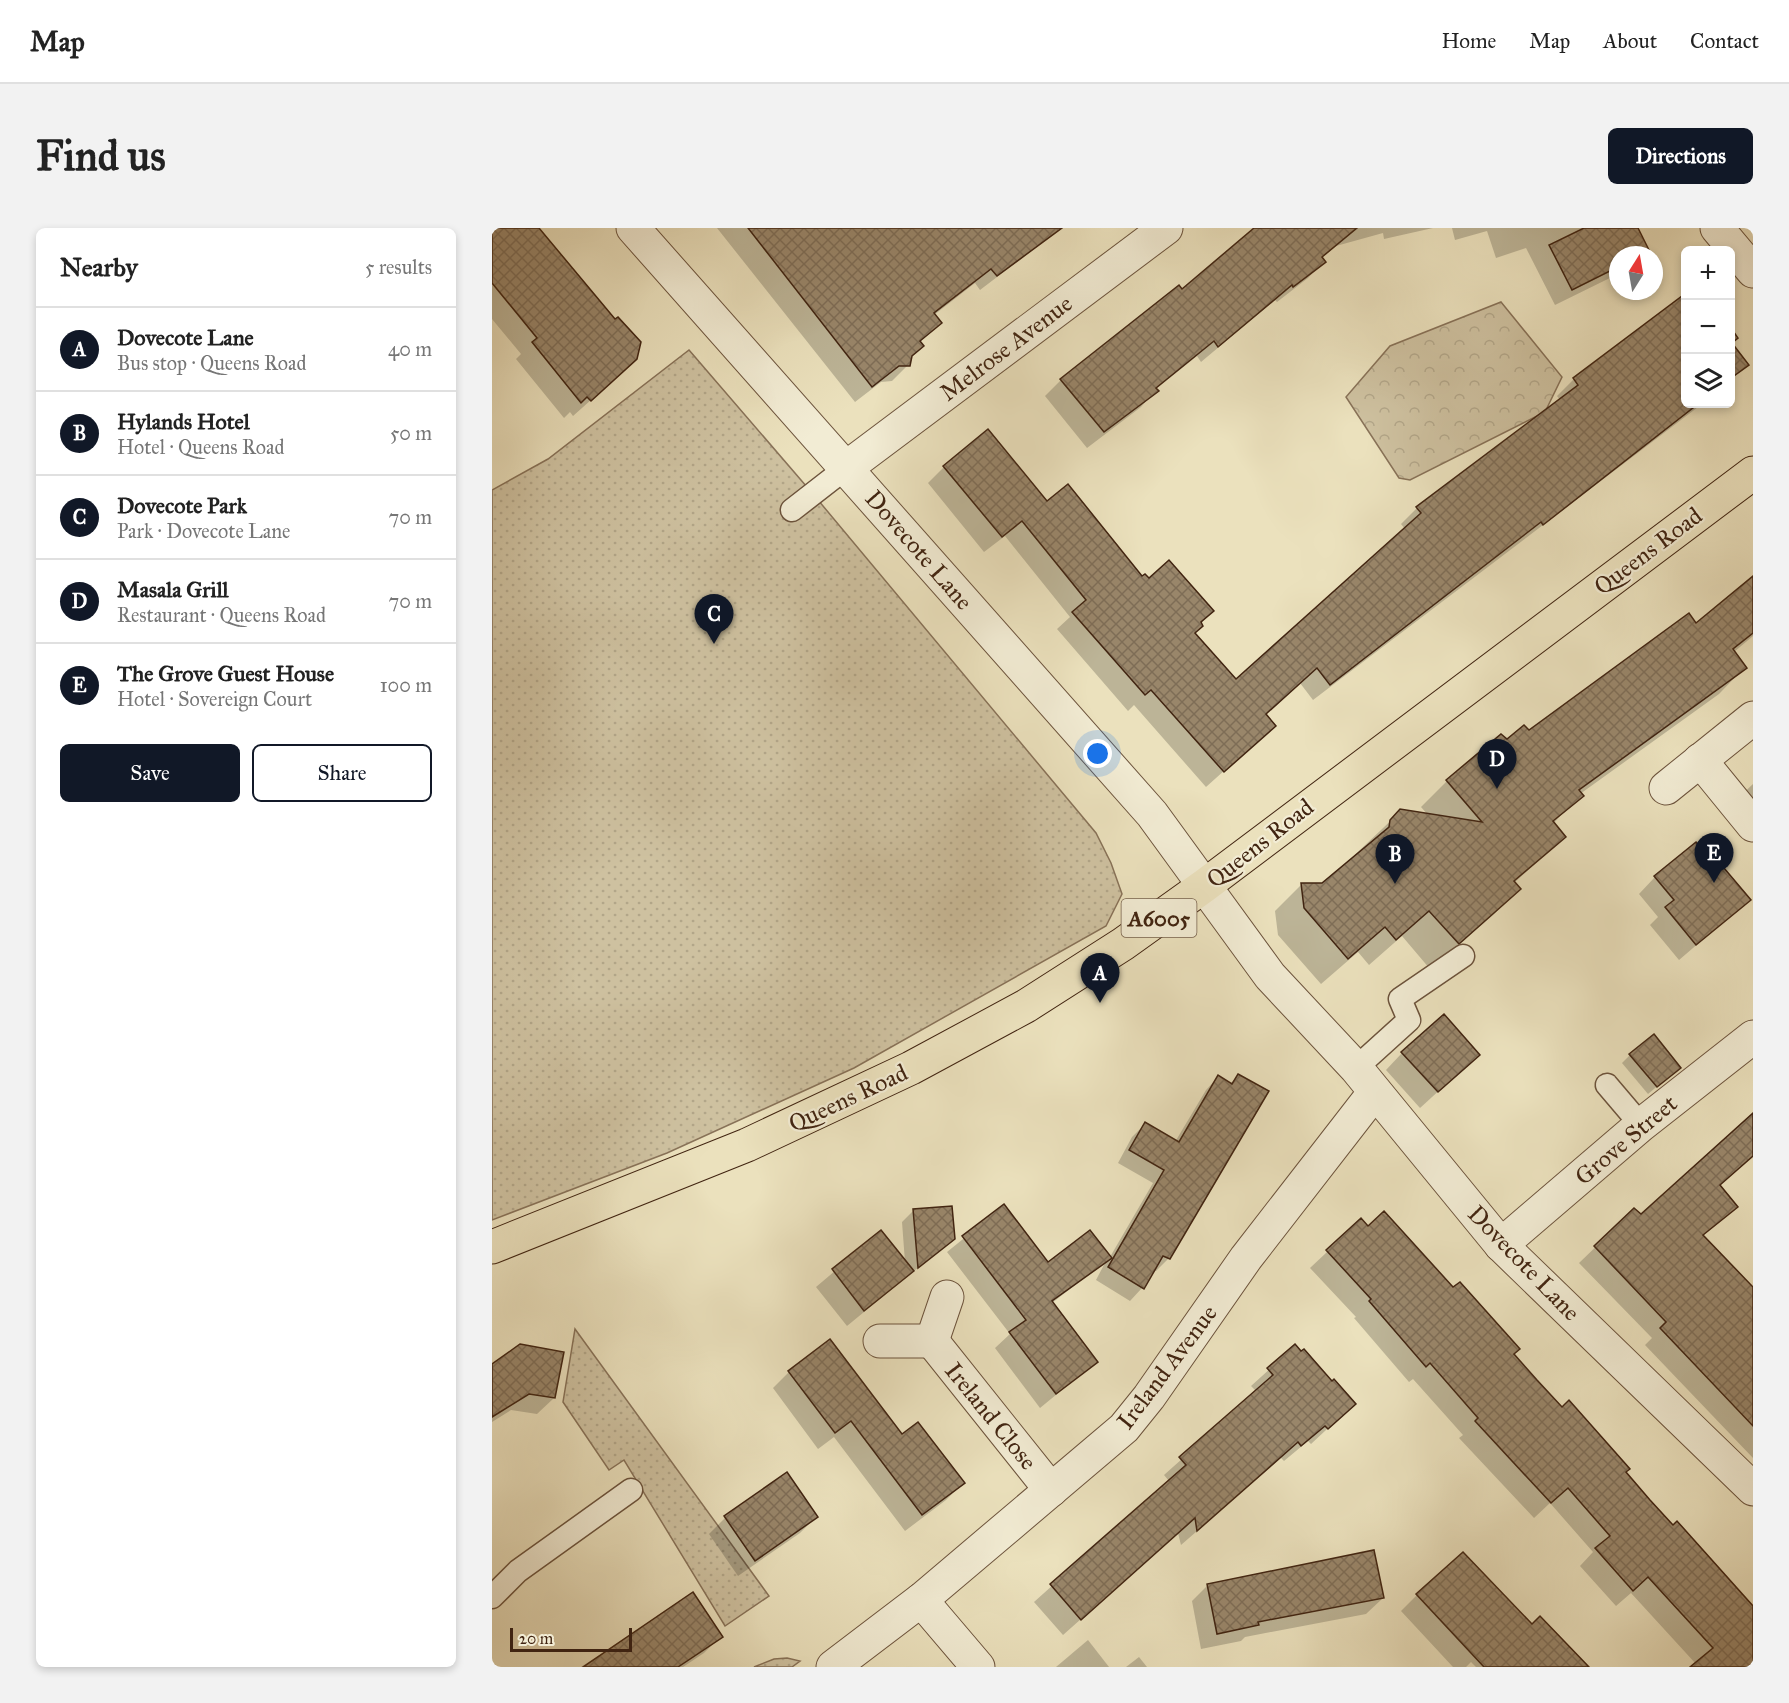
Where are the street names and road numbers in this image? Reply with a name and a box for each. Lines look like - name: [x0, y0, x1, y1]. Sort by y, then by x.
- street label: Melrose Avenue: [934, 288, 1078, 408]
- street label: Dovecote Lane: [859, 484, 979, 616]
- street label: Queens Road: [1588, 501, 1708, 601]
- street label: Queens Road: [1200, 792, 1320, 894]
- road number: A6005: [1122, 899, 1196, 937]
- street label: Queens Road: [784, 1057, 912, 1139]
- street label: Grove Street: [1569, 1088, 1684, 1192]
- street label: Dovecote Lane: [1461, 1199, 1587, 1327]
- street label: Ireland Avenue: [1110, 1299, 1224, 1435]
- street label: Ireland Close: [939, 1356, 1043, 1476]

